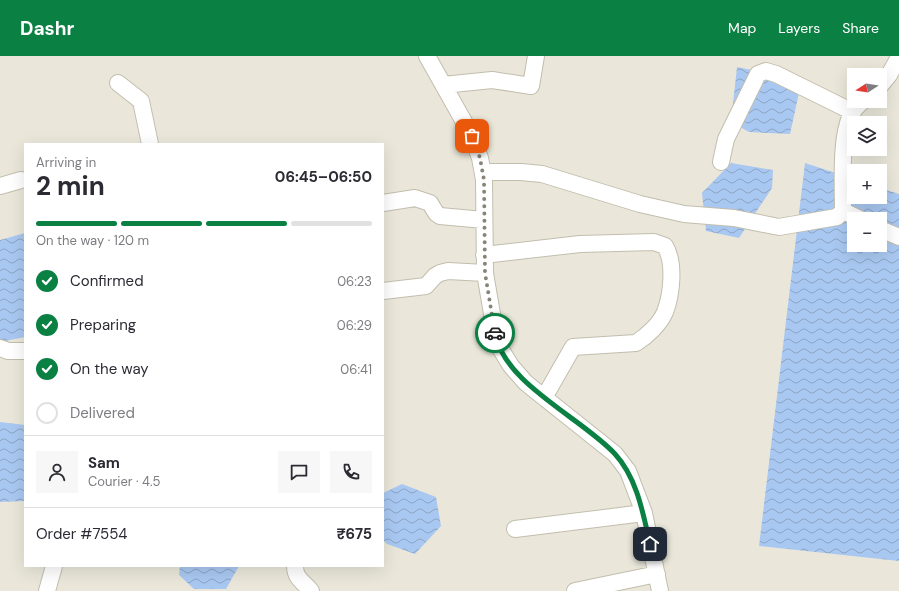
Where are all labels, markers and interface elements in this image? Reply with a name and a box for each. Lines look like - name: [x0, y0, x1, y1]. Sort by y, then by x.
- text: Dashr: [20, 16, 74, 41]
- text: Map: [728, 19, 756, 37]
- text: Layers: [778, 19, 820, 37]
- text: Share: [842, 19, 879, 37]
- north arrow: [847, 68, 887, 108]
- map controls: [847, 68, 887, 252]
- button: layers: [847, 116, 887, 156]
- pin: [455, 119, 489, 153]
- icon: bag: [461, 125, 483, 147]
- text: Arriving in: [36, 154, 96, 171]
- button: +: [847, 164, 887, 204]
- text: 06:45–06:50: [275, 167, 372, 187]
- text: 2 min: [36, 169, 105, 203]
- button: −: [847, 212, 887, 252]
- text: On the way · 120 m: [36, 232, 149, 249]
- icon: check: [36, 270, 58, 292]
- text: Confirmed: [70, 271, 144, 291]
- text: 06:23: [337, 273, 372, 290]
- courier: [475, 313, 515, 353]
- icon: check: [36, 314, 58, 336]
- text: Preparing: [70, 315, 136, 335]
- text: 06:29: [337, 317, 372, 334]
- icon: car: [484, 322, 506, 344]
- icon: check: [36, 358, 58, 380]
- text: On the way: [70, 359, 149, 379]
- text: 06:41: [340, 361, 372, 378]
- text: Delivered: [70, 403, 135, 423]
- button: person: [36, 451, 78, 493]
- button: chat: [278, 451, 320, 493]
- button: phone: [330, 451, 372, 493]
- text: Sam: [88, 453, 120, 473]
- text: Courier · 4.5: [88, 473, 161, 490]
- text: Order #7554: [36, 524, 127, 544]
- text: ₹675: [336, 524, 372, 544]
- pin: [633, 527, 667, 561]
- icon: home: [639, 533, 661, 555]

